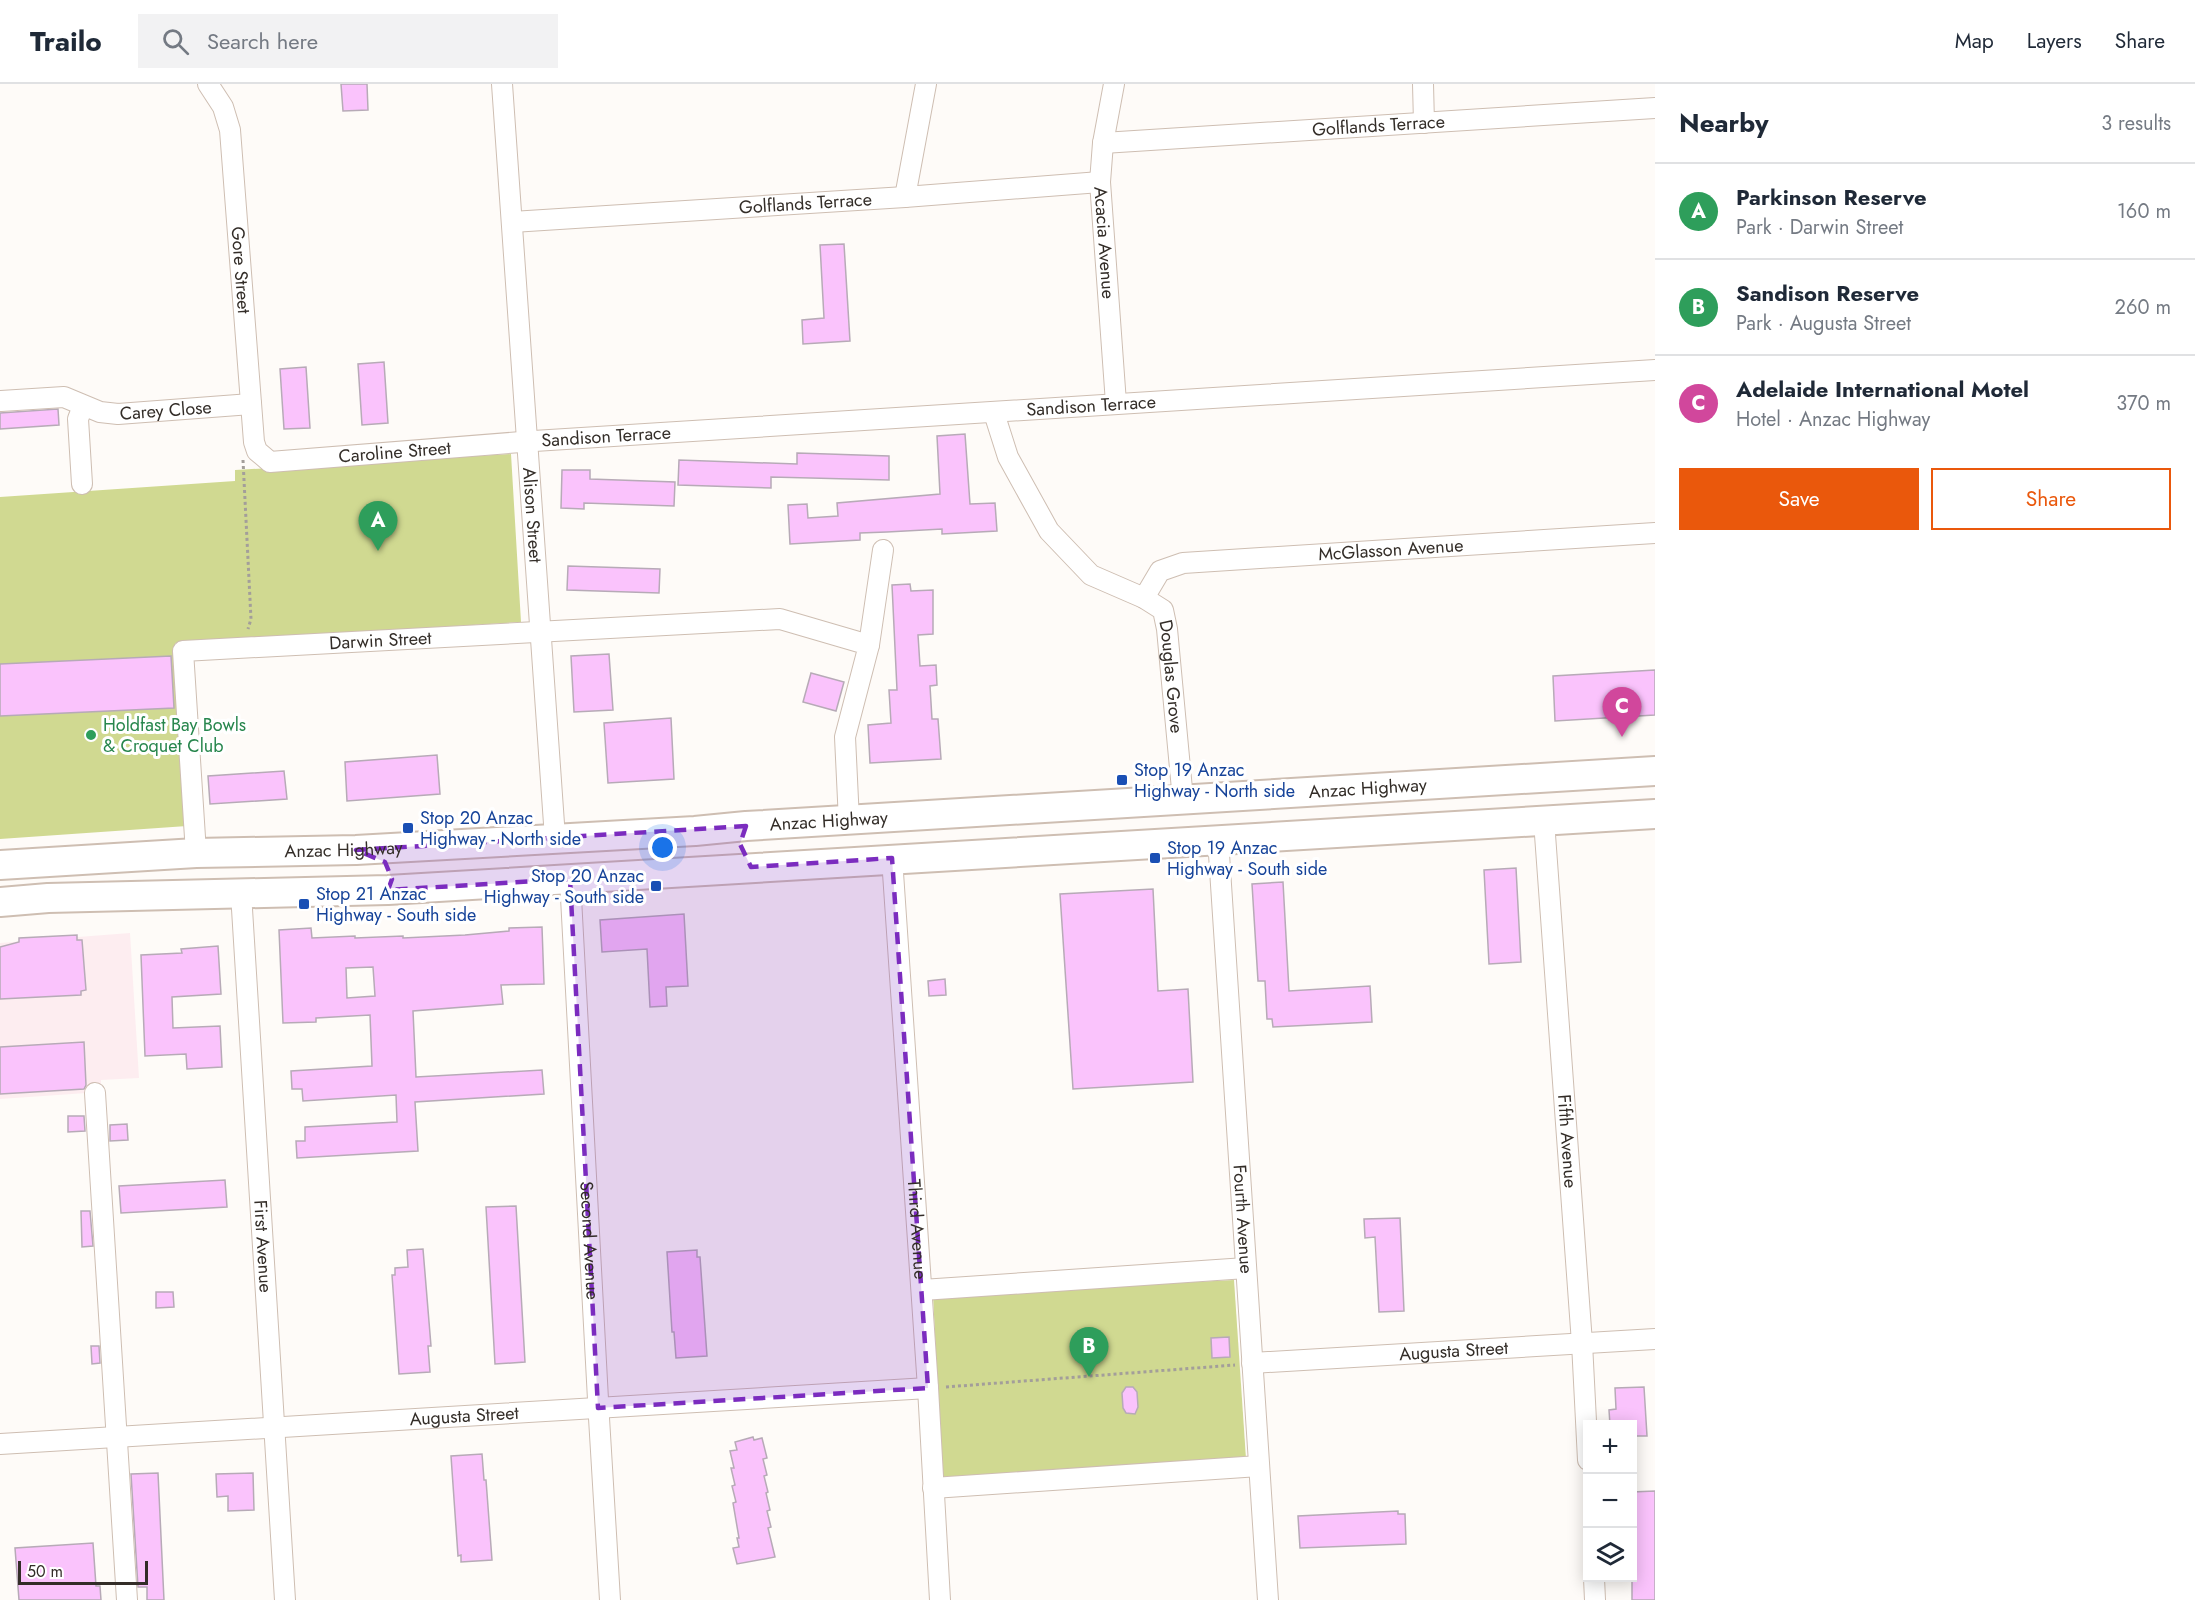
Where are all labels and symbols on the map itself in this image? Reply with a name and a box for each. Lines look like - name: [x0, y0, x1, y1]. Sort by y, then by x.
- street label: Golflands Terrace: [1311, 108, 1446, 143]
- street label: Golflands Terrace: [738, 186, 873, 221]
- street label: Acacia Avenue: [1087, 186, 1121, 300]
- street label: Gore Street: [224, 226, 257, 315]
- street label: Sandison Terrace: [1026, 389, 1157, 423]
- street label: Carey Close: [119, 394, 213, 427]
- street label: Sandison Terrace: [541, 419, 672, 454]
- street label: Caroline Street: [337, 435, 453, 470]
- street label: Alison Street: [516, 466, 549, 564]
- pin: A: [358, 502, 398, 551]
- street label: McGlasson Avenue: [1318, 532, 1464, 567]
- street label: Douglas Grove: [1152, 617, 1190, 734]
- street label: Darwin Street: [328, 625, 433, 656]
- pin: C: [1602, 688, 1642, 737]
- place label: Holdfast Bay Bowls & Croquet Club: [103, 712, 246, 759]
- marker: Holdfast Bay Bowls & Croquet Club: [84, 728, 98, 742]
- place label: Stop 19 Anzac Highway - North side: [1134, 757, 1295, 804]
- street label: Anzac Highway: [1308, 772, 1428, 805]
- marker: Stop 19 Anzac Highway - North side: [1115, 773, 1129, 787]
- street label: Anzac Highway: [769, 804, 889, 838]
- place label: Stop 20 Anzac Highway - North side: [420, 805, 581, 852]
- marker: Stop 20 Anzac Highway - North side: [401, 821, 415, 835]
- your location: [648, 833, 677, 862]
- street label: Anzac Highway: [284, 834, 403, 864]
- place label: Stop 19 Anzac Highway - South side: [1167, 835, 1327, 882]
- marker: Stop 19 Anzac Highway - South side: [1148, 851, 1162, 865]
- place label: Stop 20 Anzac Highway - South side: [484, 863, 644, 910]
- marker: Stop 20 Anzac Highway - South side: [649, 879, 663, 893]
- place label: Stop 21 Anzac Highway - South side: [316, 881, 476, 928]
- marker: Stop 21 Anzac Highway - South side: [297, 897, 311, 911]
- street label: Fifth Avenue: [1551, 1093, 1584, 1189]
- street label: Fourth Avenue: [1226, 1164, 1260, 1275]
- street label: Third Avenue: [901, 1178, 934, 1280]
- street label: Second Avenue: [573, 1180, 606, 1301]
- street label: First Avenue: [247, 1199, 279, 1294]
- pin: B: [1070, 1328, 1108, 1377]
- street label: Augusta Street: [1398, 1335, 1510, 1367]
- street label: Augusta Street: [409, 1400, 520, 1432]
- scale bar: [18, 1558, 148, 1586]

